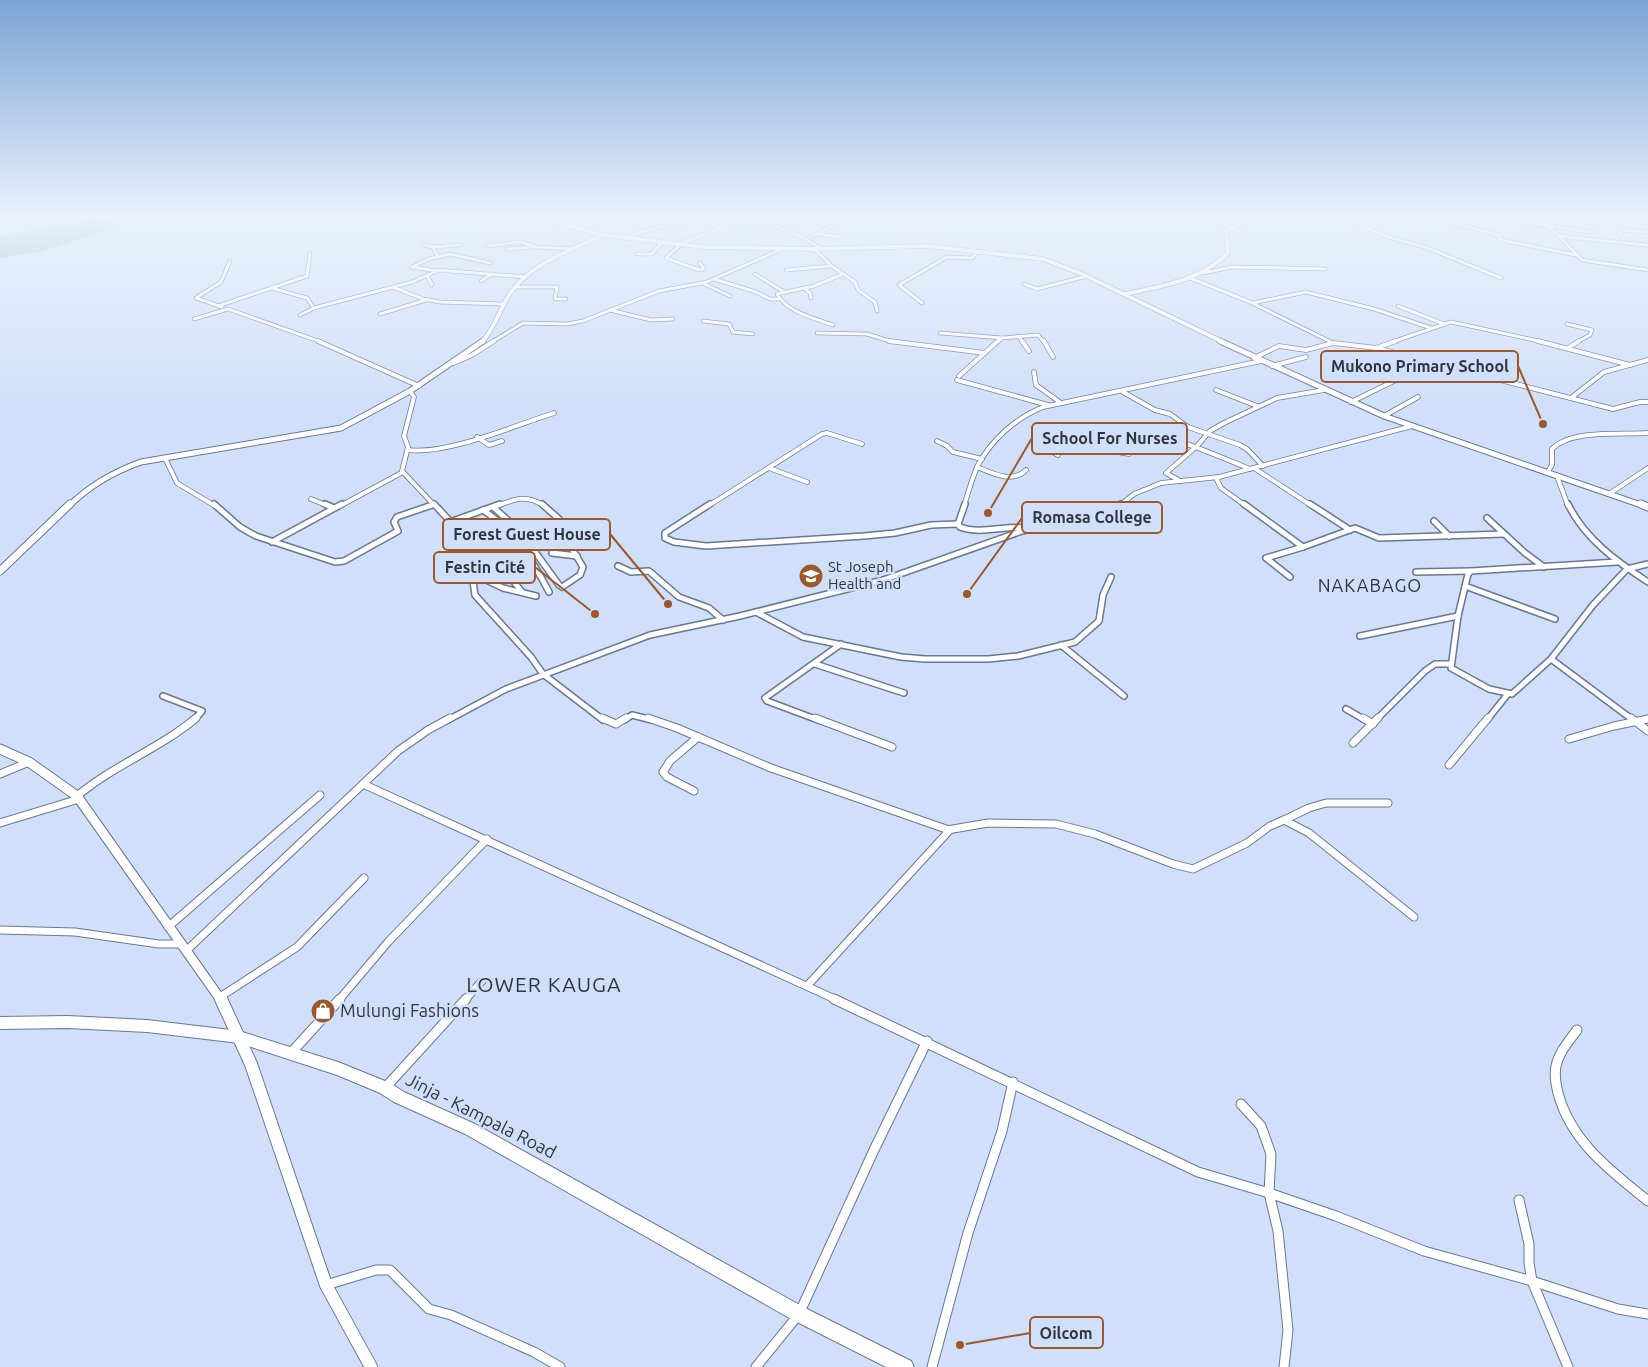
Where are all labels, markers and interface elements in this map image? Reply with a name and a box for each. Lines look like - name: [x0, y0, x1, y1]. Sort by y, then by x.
- callout: Mukono Primary School: [1321, 351, 1518, 382]
- text: Mukono Primary School: [1331, 357, 1509, 375]
- callout: School For Nurses: [1032, 423, 1187, 454]
- text: School For Nurses: [1042, 429, 1178, 447]
- callout: Romasa College: [1022, 502, 1162, 533]
- text: Romasa College: [1032, 508, 1152, 526]
- callout: Forest Guest House: [443, 519, 610, 550]
- text: Forest Guest House: [453, 525, 601, 543]
- callout: Festin Cité: [434, 552, 535, 583]
- text: Festin Cité: [445, 558, 525, 576]
- place label: St Joseph Health and: [828, 558, 901, 592]
- school or university icon: St Joseph Health and: [798, 563, 824, 589]
- district label: NAKABAGO: [1318, 575, 1422, 595]
- district label: LOWER KAUGA: [466, 972, 622, 996]
- shop icon: Mulungi Fashions: [310, 998, 336, 1024]
- place label: Mulungi Fashions: [340, 1000, 479, 1020]
- street label: Jinja - Kampala Road: [403, 1069, 560, 1162]
- callout: Oilcom: [1030, 1317, 1103, 1348]
- text: Oilcom: [1040, 1324, 1092, 1342]

